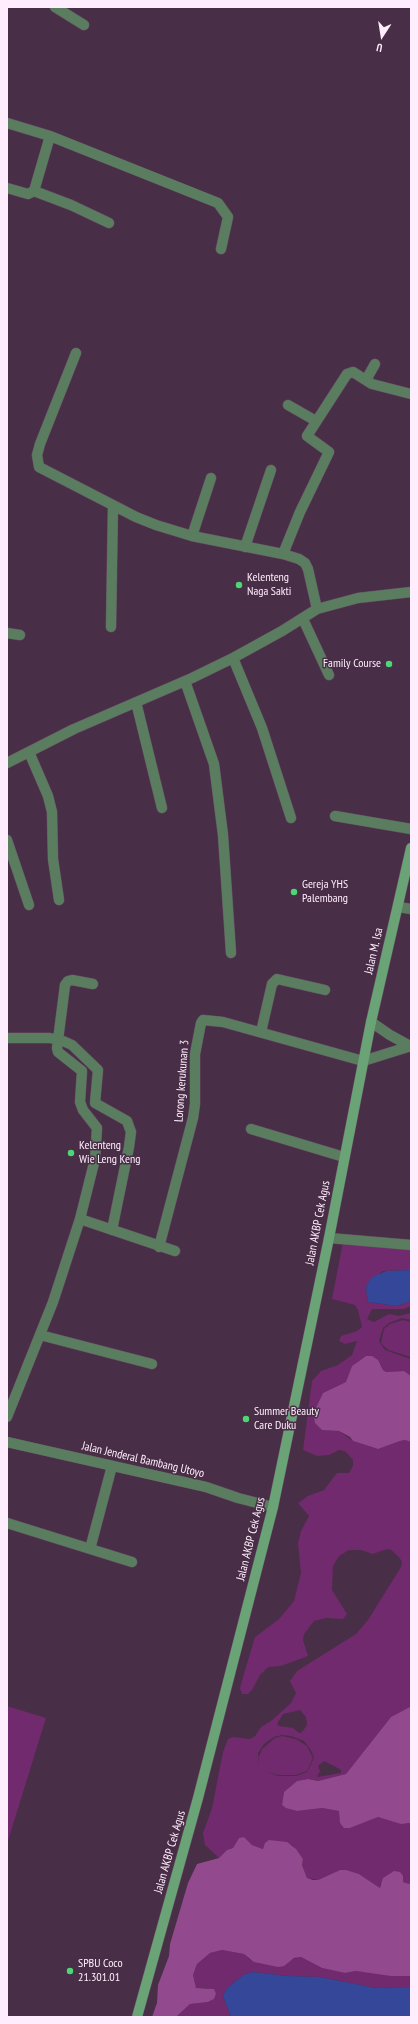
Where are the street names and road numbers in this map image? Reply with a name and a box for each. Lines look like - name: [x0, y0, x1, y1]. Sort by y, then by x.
- street label: Jalan M. Isa: [362, 926, 386, 976]
- street label: Lorong kerukunan 3: [172, 1039, 192, 1123]
- street label: Jalan AKBP Cek Agus: [303, 1180, 333, 1266]
- street label: Jalan Jenderal Bambang Utoyo: [80, 1439, 206, 1481]
- street label: Jalan AKBP Cek Agus: [234, 1496, 268, 1582]
- street label: Jalan AKBP Cek Agus: [151, 1809, 189, 1895]

